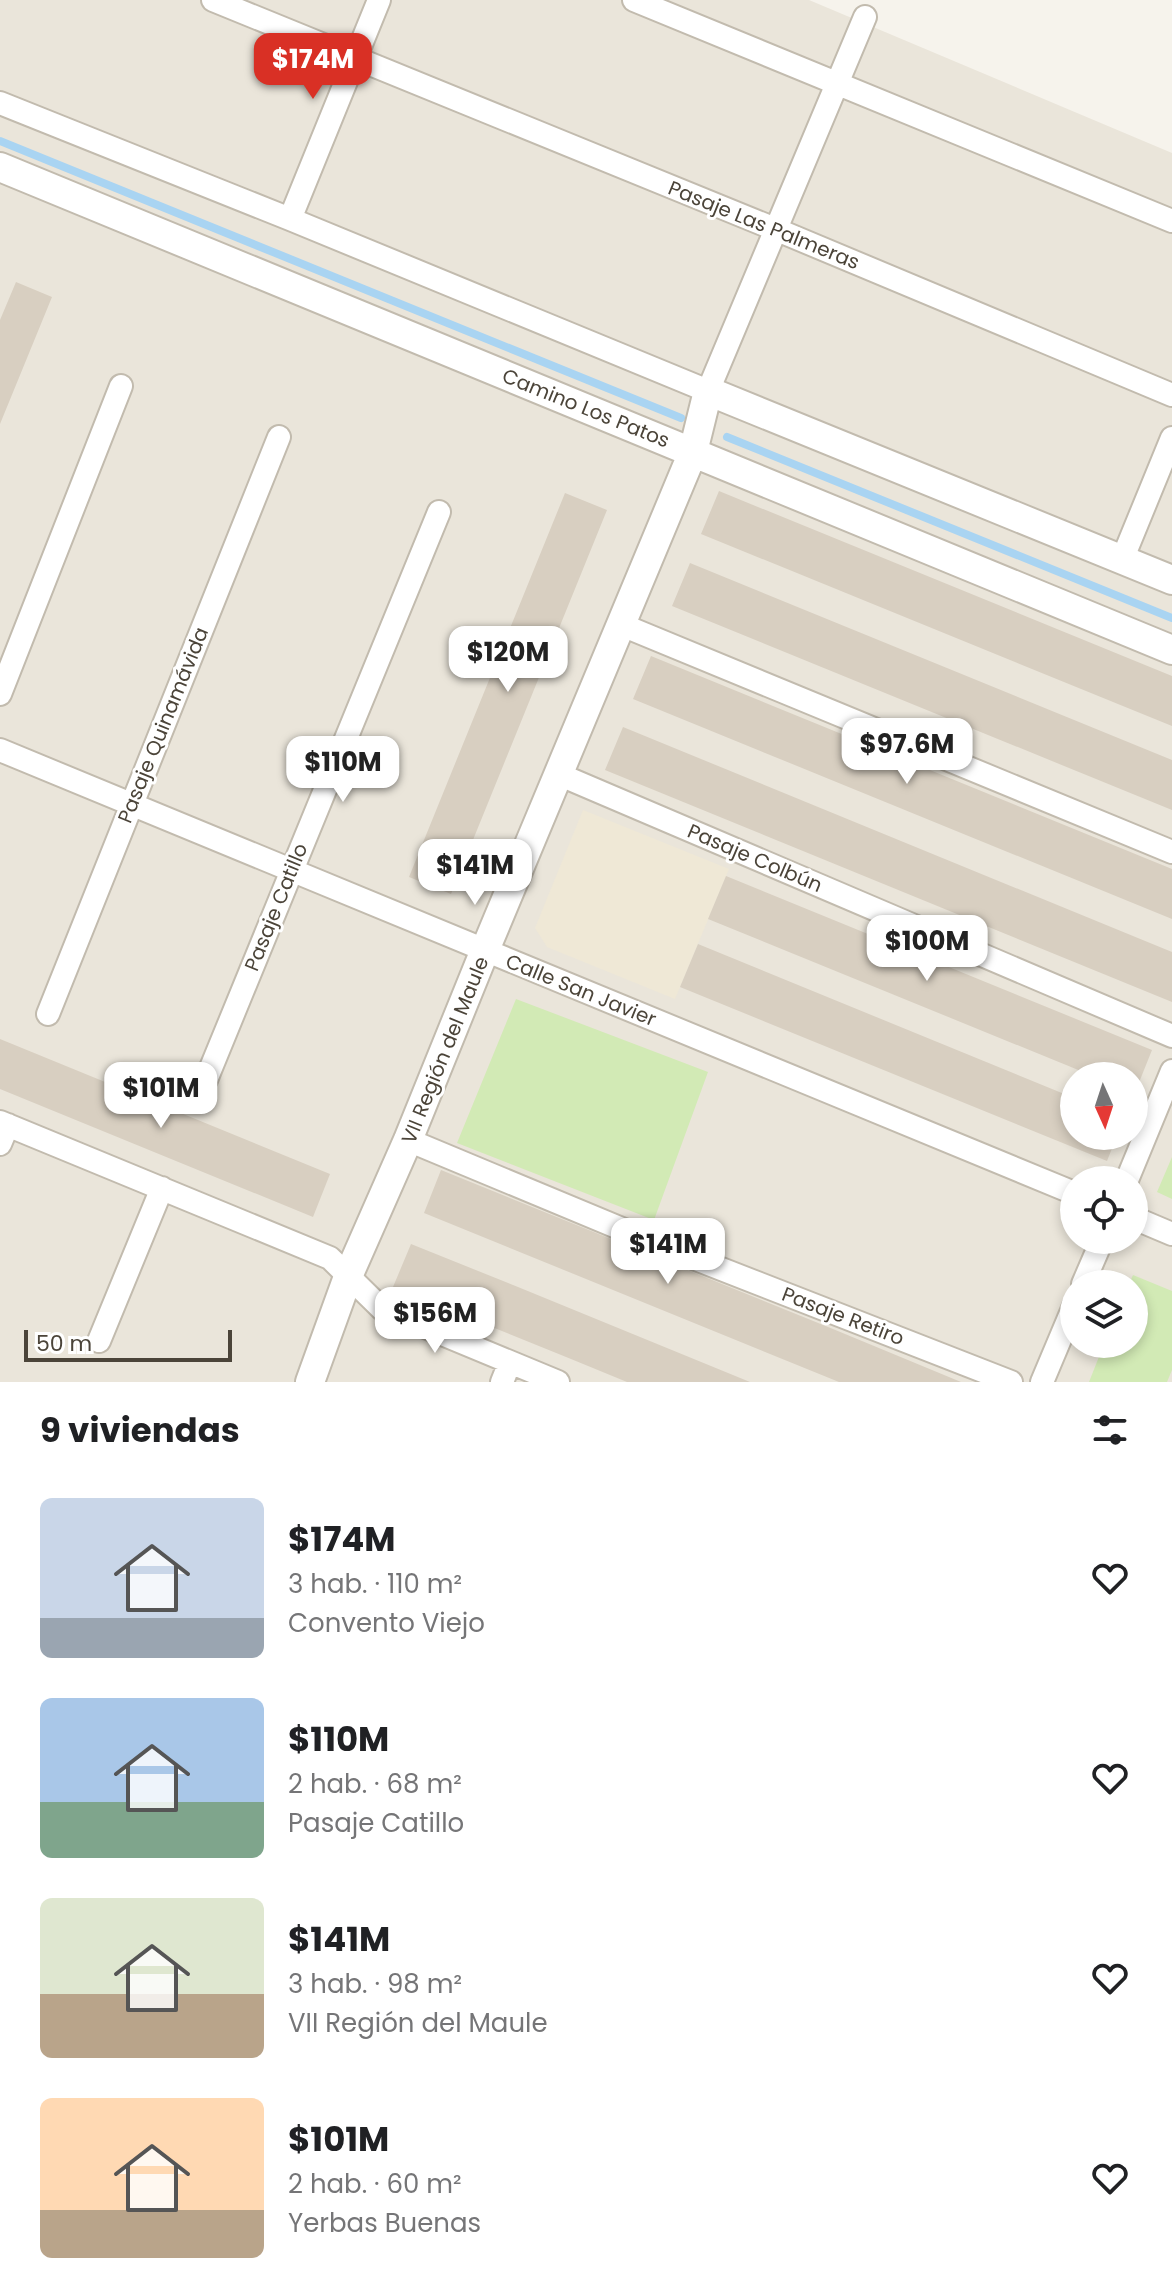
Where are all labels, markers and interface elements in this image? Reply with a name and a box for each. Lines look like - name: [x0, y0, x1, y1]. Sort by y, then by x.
- pin: $174M: [257, 33, 369, 101]
- text: $174M: [272, 41, 354, 77]
- street label: Pasaje Las Palmeras: [664, 174, 864, 276]
- street label: Camino Los Patos: [498, 362, 674, 454]
- street label: Pasaje Quinamávida: [111, 623, 215, 827]
- pin: $120M: [452, 626, 564, 694]
- text: $120M: [467, 634, 549, 670]
- pin: $97.6M: [842, 718, 972, 786]
- text: $97.6M: [860, 726, 954, 762]
- pin: $110M: [287, 736, 399, 804]
- text: $110M: [304, 744, 382, 780]
- street label: Pasaje Colbún: [683, 817, 827, 899]
- street label: Pasaje Catillo: [238, 839, 314, 975]
- pin: $141M: [419, 839, 531, 907]
- text: $141M: [436, 847, 514, 883]
- pin: $100M: [871, 915, 983, 983]
- text: $100M: [885, 923, 969, 959]
- street label: Calle San Javier: [502, 947, 660, 1033]
- street label: VII Región del Maule: [395, 952, 495, 1148]
- pin: $101M: [105, 1062, 217, 1130]
- north arrow: [1060, 1062, 1148, 1150]
- map controls: [1060, 1062, 1148, 1358]
- text: $101M: [122, 1070, 200, 1106]
- button: locate: [1060, 1166, 1148, 1254]
- pin: $141M: [612, 1218, 724, 1286]
- text: $141M: [629, 1226, 707, 1262]
- button: layers: [1060, 1270, 1148, 1358]
- street label: Pasaje Retiro: [778, 1280, 908, 1352]
- pin: $156M: [379, 1287, 491, 1355]
- text: $156M: [393, 1295, 477, 1331]
- scale bar: [24, 1326, 232, 1362]
- text: 50 m: [36, 1328, 92, 1359]
- text: 9 viviendas: [40, 1406, 240, 1454]
- icon: filters: [1088, 1408, 1132, 1452]
- text: $174M: [288, 1515, 396, 1563]
- icon: home: [104, 1530, 200, 1626]
- icon: heart: [1088, 1556, 1132, 1600]
- text: 3 hab. · 110 m²: [288, 1566, 462, 1602]
- text: Convento Viejo: [288, 1605, 485, 1641]
- text: $110M: [288, 1715, 389, 1763]
- icon: home: [104, 1730, 200, 1826]
- icon: heart: [1088, 1756, 1132, 1800]
- text: 2 hab. · 68 m²: [288, 1766, 462, 1802]
- text: Pasaje Catillo: [288, 1805, 464, 1841]
- text: $141M: [288, 1915, 390, 1963]
- icon: home: [104, 1930, 200, 2026]
- icon: heart: [1088, 1956, 1132, 2000]
- text: 3 hab. · 98 m²: [288, 1966, 462, 2002]
- text: VII Región del Maule: [288, 2005, 548, 2041]
- text: $101M: [288, 2115, 389, 2163]
- icon: home: [104, 2130, 200, 2226]
- icon: heart: [1088, 2156, 1132, 2200]
- text: 2 hab. · 60 m²: [288, 2166, 462, 2202]
- text: Yerbas Buenas: [288, 2205, 481, 2241]

